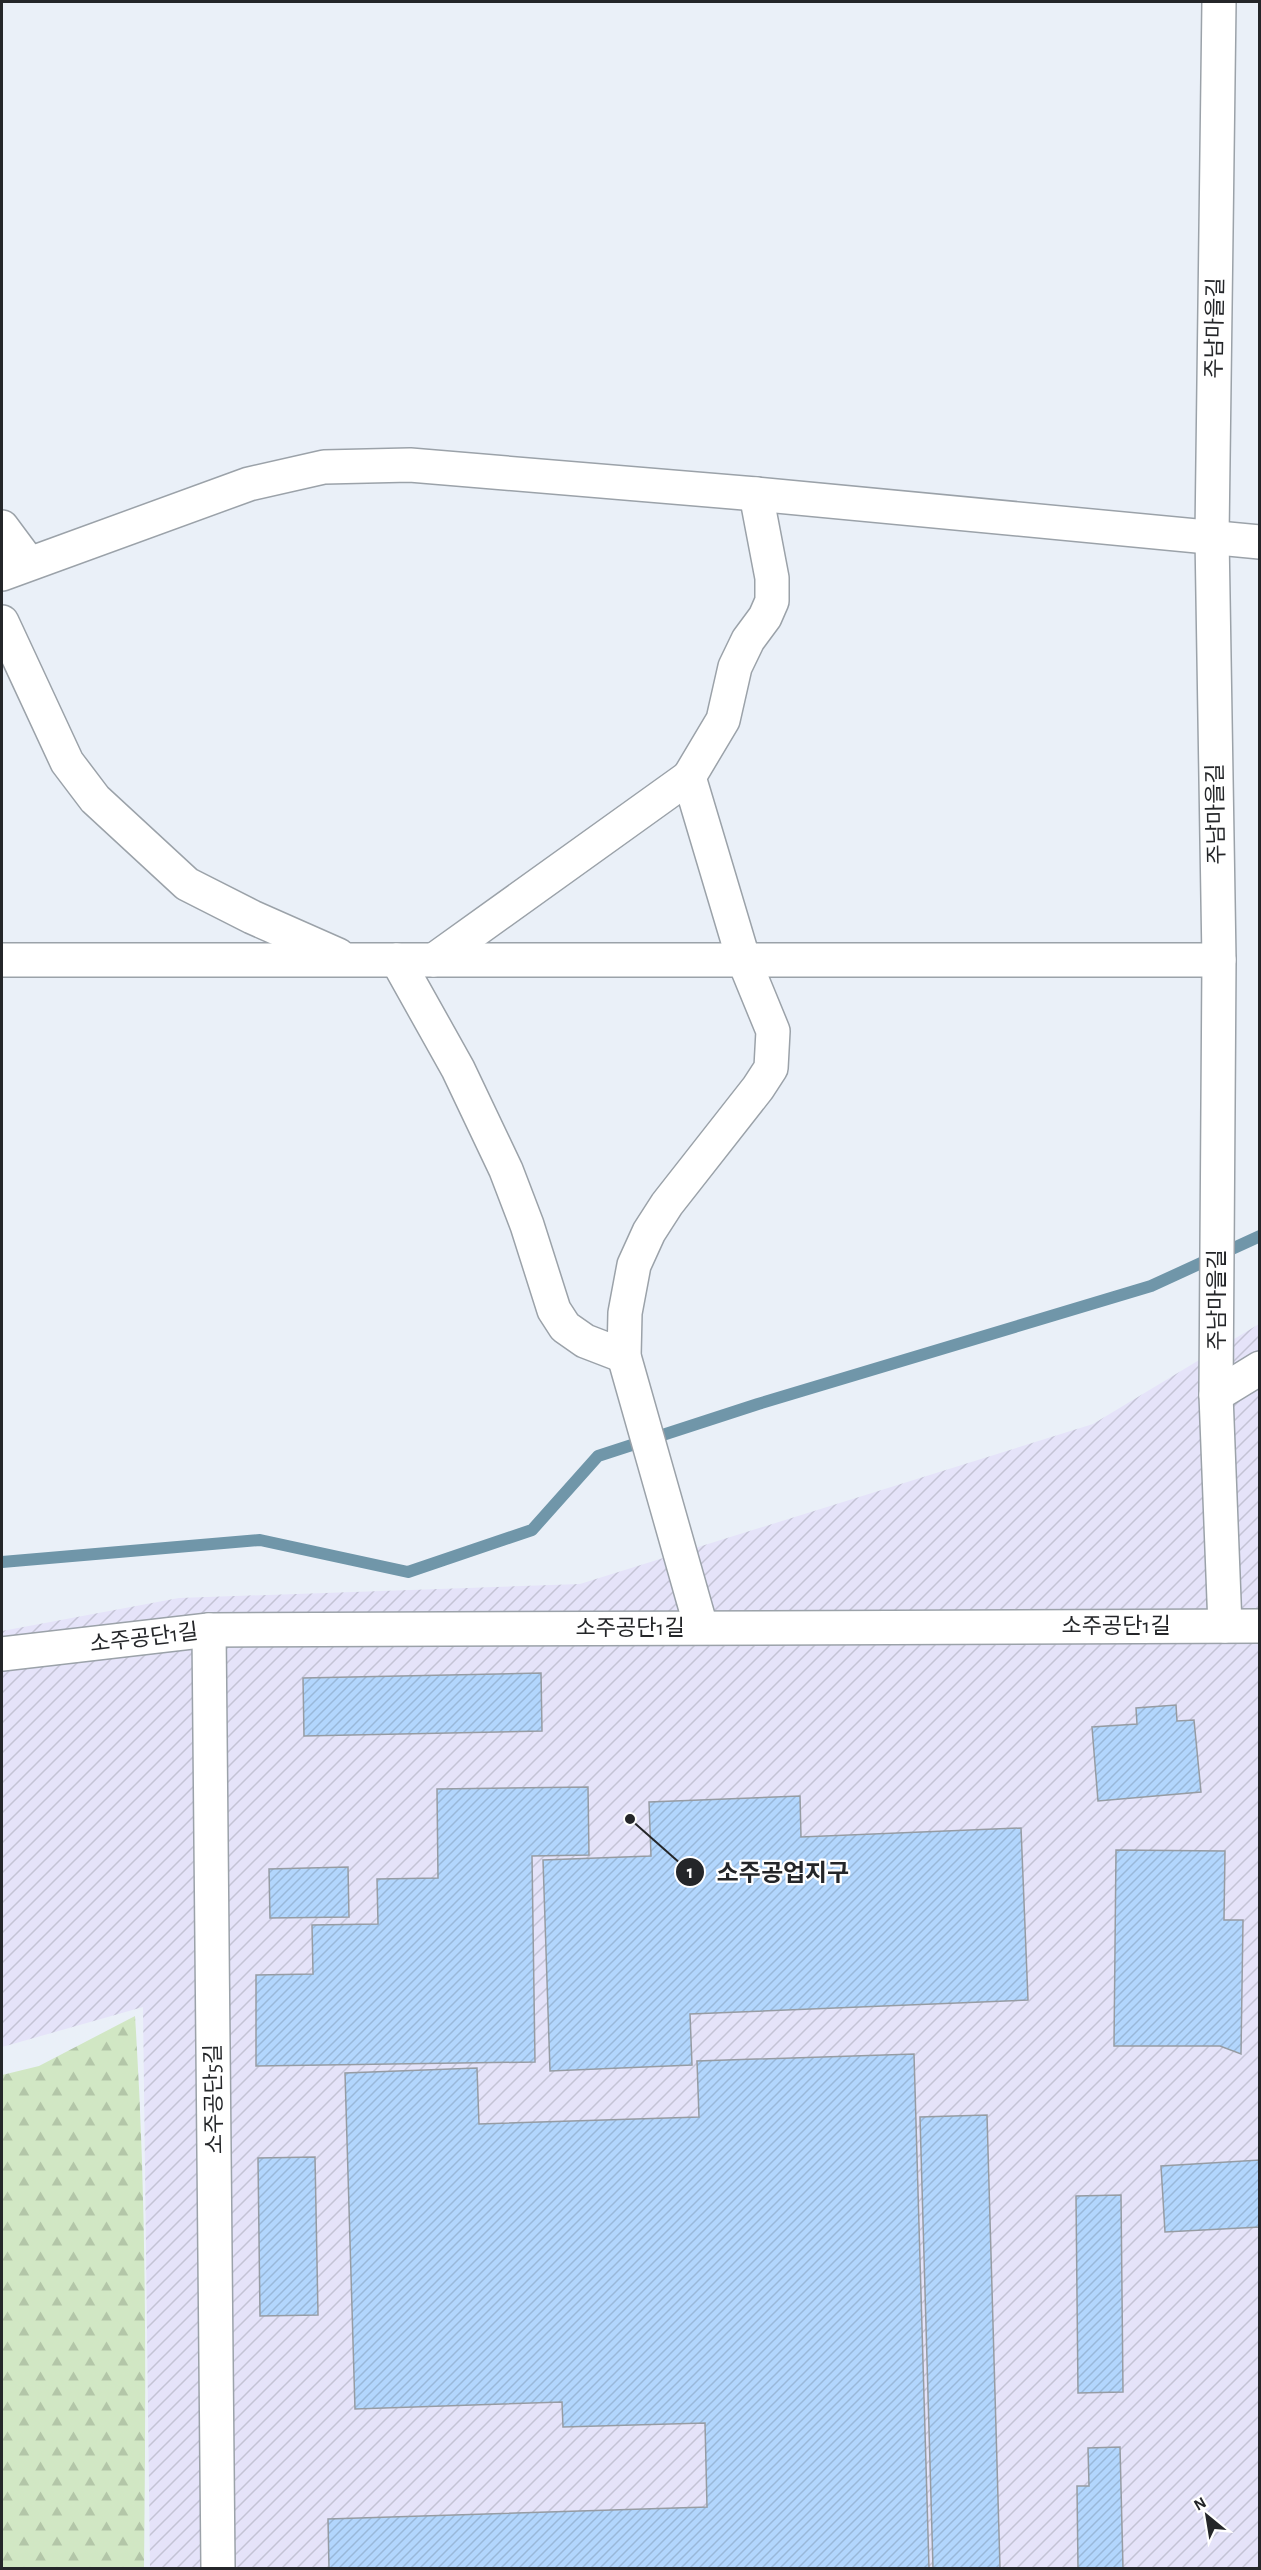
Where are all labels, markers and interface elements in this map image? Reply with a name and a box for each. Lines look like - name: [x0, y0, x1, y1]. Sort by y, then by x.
- street label: 주남마을길: [1202, 277, 1227, 379]
- street label: 주남마을길: [1203, 763, 1228, 865]
- street label: 주남마을길: [1205, 1249, 1228, 1351]
- street label: 소주공단1길: [1062, 1614, 1170, 1637]
- street label: 소주공단1길: [576, 1616, 684, 1639]
- street label: 소주공단1길: [89, 1619, 199, 1656]
- callout: 소주공업지구: [675, 1851, 861, 1893]
- text: 소주공업지구: [717, 1860, 849, 1886]
- text: 1: [687, 1864, 693, 1882]
- street label: 소주공단5길: [201, 2044, 226, 2154]
- north arrow: [1177, 2486, 1237, 2546]
- text: N: [1191, 2494, 1209, 2514]

